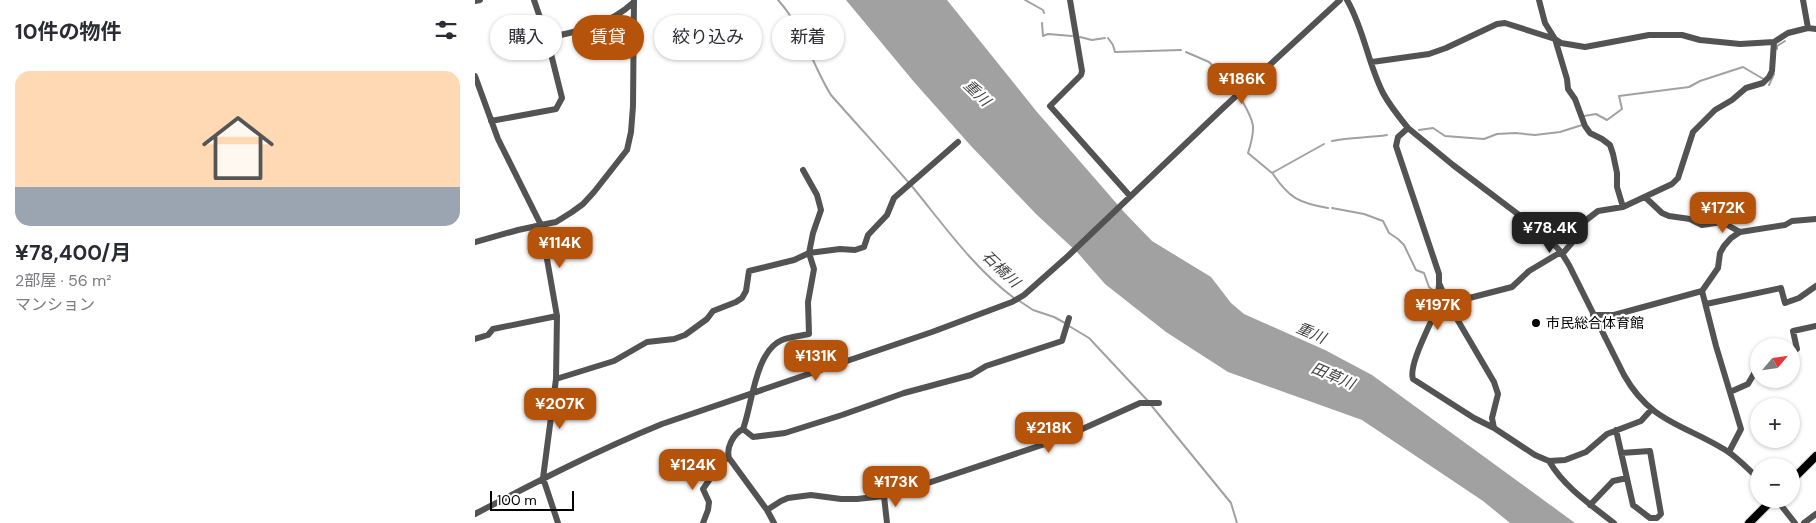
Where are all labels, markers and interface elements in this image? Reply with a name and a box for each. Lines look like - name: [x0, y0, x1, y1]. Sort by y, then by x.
- chip: 購入: [490, 15, 562, 60]
- chip: 賃貸: [572, 15, 644, 60]
- chip: 絞り込み: [654, 15, 762, 60]
- chip: 新着: [772, 15, 844, 60]
- icon: filters: [432, 16, 460, 44]
- text: 10件の物件: [15, 18, 121, 46]
- pin: ¥186K: [1207, 62, 1277, 105]
- text: ¥186K: [1219, 68, 1265, 89]
- water label: 重川: [959, 75, 996, 112]
- icon: home: [193, 103, 283, 193]
- pin: ¥172K: [1688, 192, 1758, 234]
- text: ¥172K: [1701, 197, 1745, 218]
- pin: ¥78.4K: [1509, 212, 1591, 254]
- text: ¥78.4K: [1523, 217, 1577, 238]
- pin: ¥114K: [525, 226, 595, 269]
- text: ¥114K: [539, 232, 581, 253]
- text: ¥78,400/月: [15, 239, 131, 267]
- water label: 石橋川: [978, 246, 1026, 293]
- text: 2部屋 · 56 m²: [15, 270, 112, 291]
- pin: ¥197K: [1403, 288, 1473, 331]
- text: マンション: [15, 294, 95, 315]
- text: ¥197K: [1415, 294, 1461, 315]
- place label: 市民総合体育館: [1546, 314, 1644, 332]
- marker: 市民総合体育館: [1530, 317, 1542, 329]
- water label: 重川: [1293, 318, 1331, 349]
- north arrow: [1750, 338, 1800, 388]
- map controls: [1750, 338, 1800, 508]
- pin: ¥131K: [781, 340, 851, 382]
- text: ¥131K: [795, 345, 837, 366]
- water label: 田草川: [1308, 358, 1359, 395]
- pin: ¥207K: [525, 388, 595, 430]
- text: ¥207K: [535, 393, 585, 414]
- button: +: [1750, 398, 1800, 448]
- pin: ¥218K: [1014, 412, 1084, 454]
- text: ¥218K: [1026, 417, 1072, 438]
- pin: ¥124K: [658, 448, 728, 491]
- text: ¥124K: [670, 454, 716, 475]
- button: −: [1750, 458, 1800, 508]
- pin: ¥173K: [861, 466, 931, 508]
- text: ¥173K: [874, 471, 918, 492]
- scale bar: [490, 488, 574, 511]
- text: 100 m: [497, 491, 537, 509]

